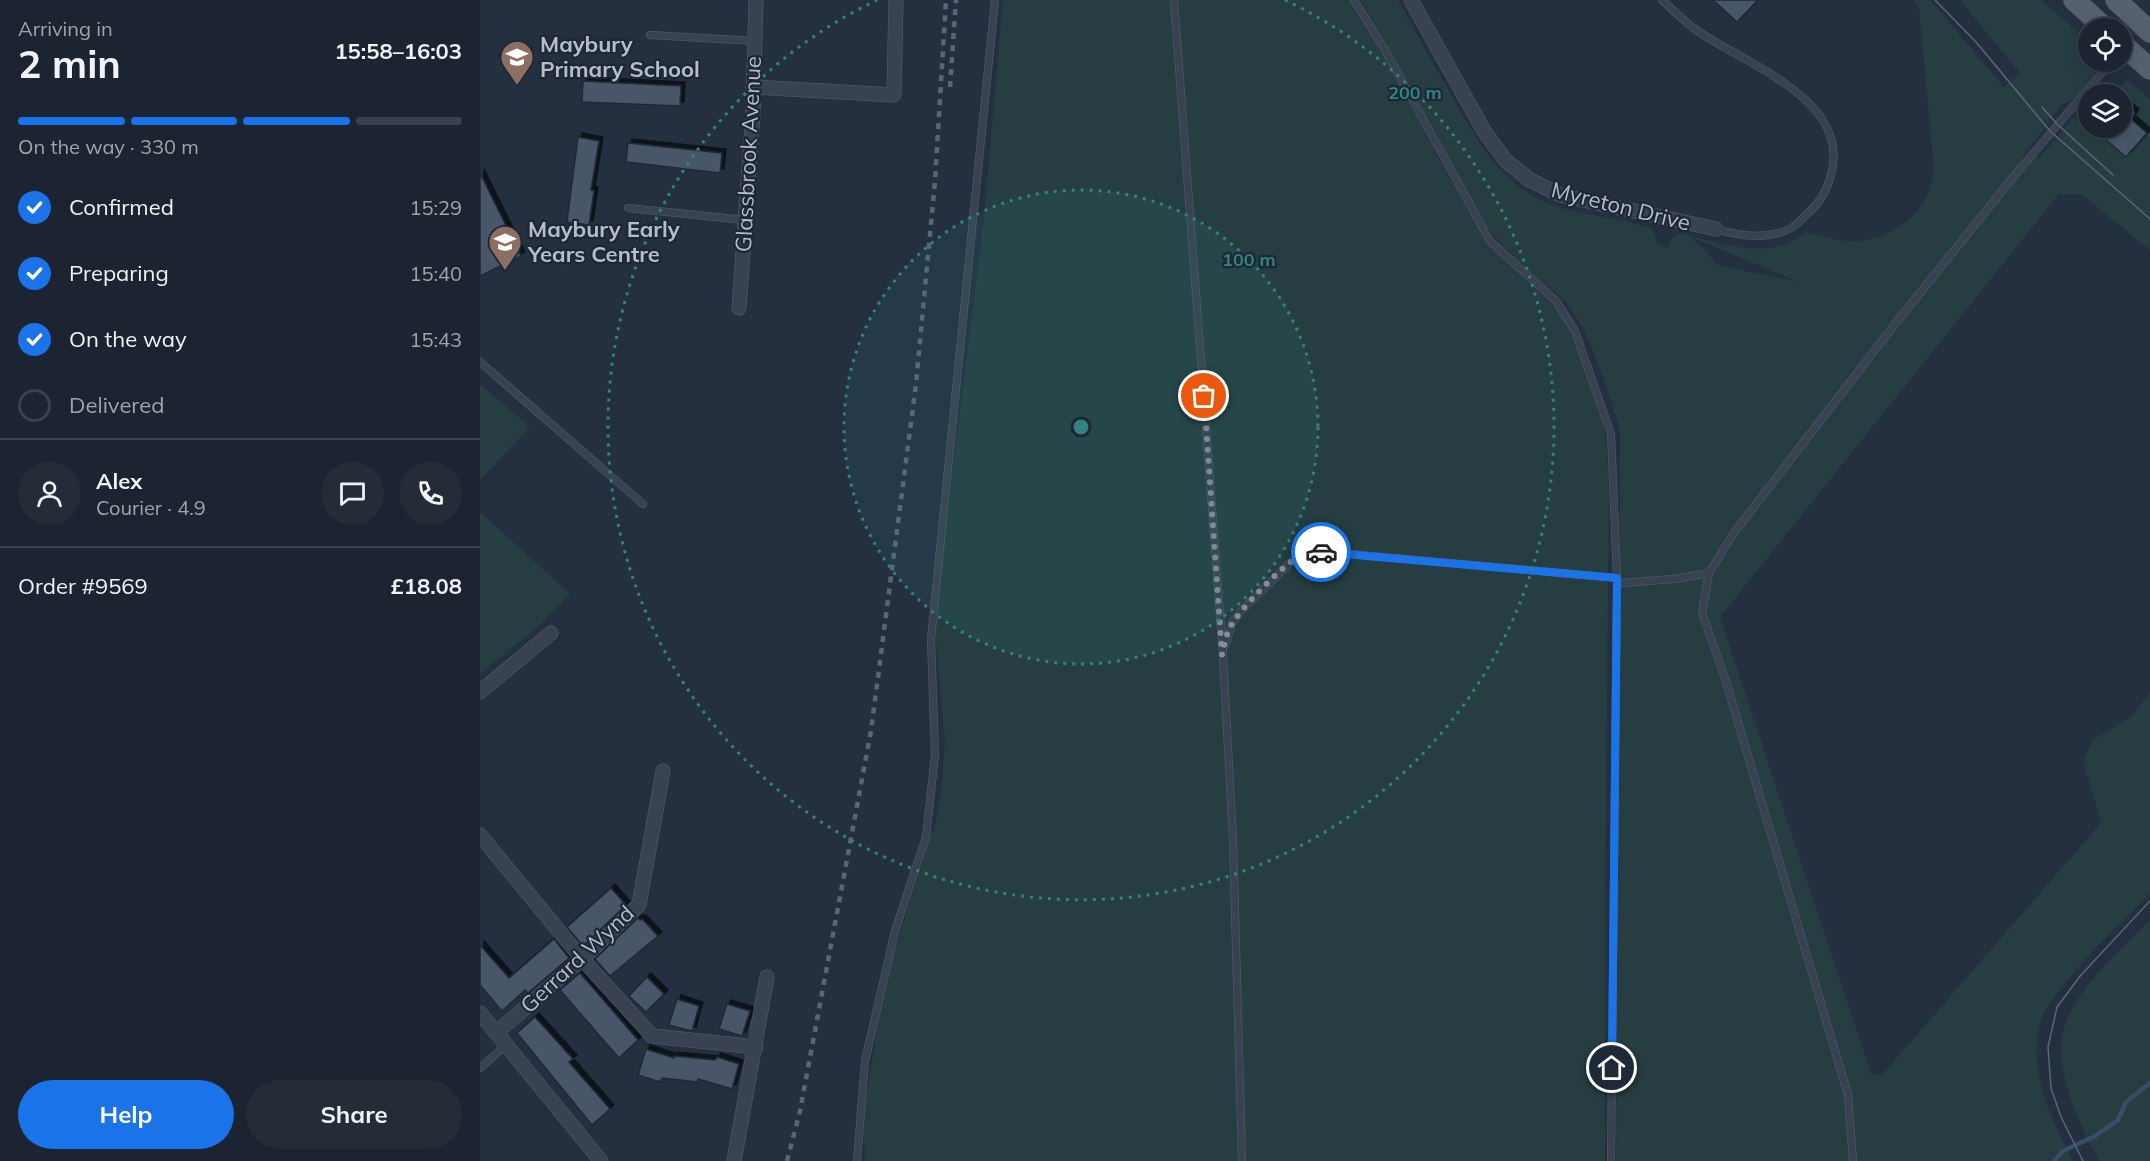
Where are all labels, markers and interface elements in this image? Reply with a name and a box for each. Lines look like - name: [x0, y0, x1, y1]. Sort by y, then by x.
- text: Arriving in: [18, 16, 113, 41]
- map controls: [2078, 18, 2132, 138]
- button: locate: [2078, 18, 2132, 72]
- place label: Maybury Primary School: [540, 30, 700, 83]
- text: 15:58–16:03: [334, 37, 462, 65]
- text: 2 min: [18, 39, 121, 88]
- school or university icon: Maybury Primary School: [499, 39, 535, 86]
- street label: Glassbrook Avenue: [729, 55, 767, 253]
- text: 200 m: [1388, 81, 1442, 104]
- button: layers: [2078, 84, 2132, 138]
- text: On the way · 330 m: [18, 134, 199, 159]
- street label: Myreton Drive: [1549, 175, 1693, 237]
- icon: check: [18, 191, 51, 224]
- text: Confirmed: [69, 193, 174, 221]
- text: 15:29: [409, 195, 462, 220]
- place label: Maybury Early Years Centre: [527, 215, 680, 268]
- school or university icon: Maybury Early Years Centre: [487, 224, 523, 271]
- text: 100 m: [1222, 248, 1276, 271]
- icon: check: [18, 257, 51, 290]
- text: Preparing: [69, 259, 169, 287]
- text: 15:40: [409, 261, 462, 286]
- icon: check: [18, 323, 51, 356]
- text: On the way: [69, 325, 187, 353]
- text: 15:43: [409, 327, 462, 352]
- pin: [1178, 370, 1229, 421]
- icon: bag: [1187, 379, 1220, 412]
- text: Delivered: [69, 391, 164, 419]
- centre of rings: [1071, 417, 1091, 437]
- button: person: [18, 462, 81, 525]
- button: chat: [321, 462, 384, 525]
- button: phone: [399, 462, 462, 525]
- text: Alex: [96, 467, 142, 495]
- text: Courier · 4.9: [96, 495, 206, 520]
- courier: [1291, 522, 1351, 582]
- icon: car: [1305, 536, 1338, 569]
- text: Order #9569: [18, 572, 148, 600]
- text: £18.08: [391, 572, 462, 600]
- street label: Gerrard Wynd: [514, 899, 640, 1019]
- pin: [1586, 1042, 1637, 1093]
- icon: home: [1595, 1051, 1628, 1084]
- button: Help: [18, 1080, 234, 1149]
- button: Share: [246, 1080, 462, 1149]

